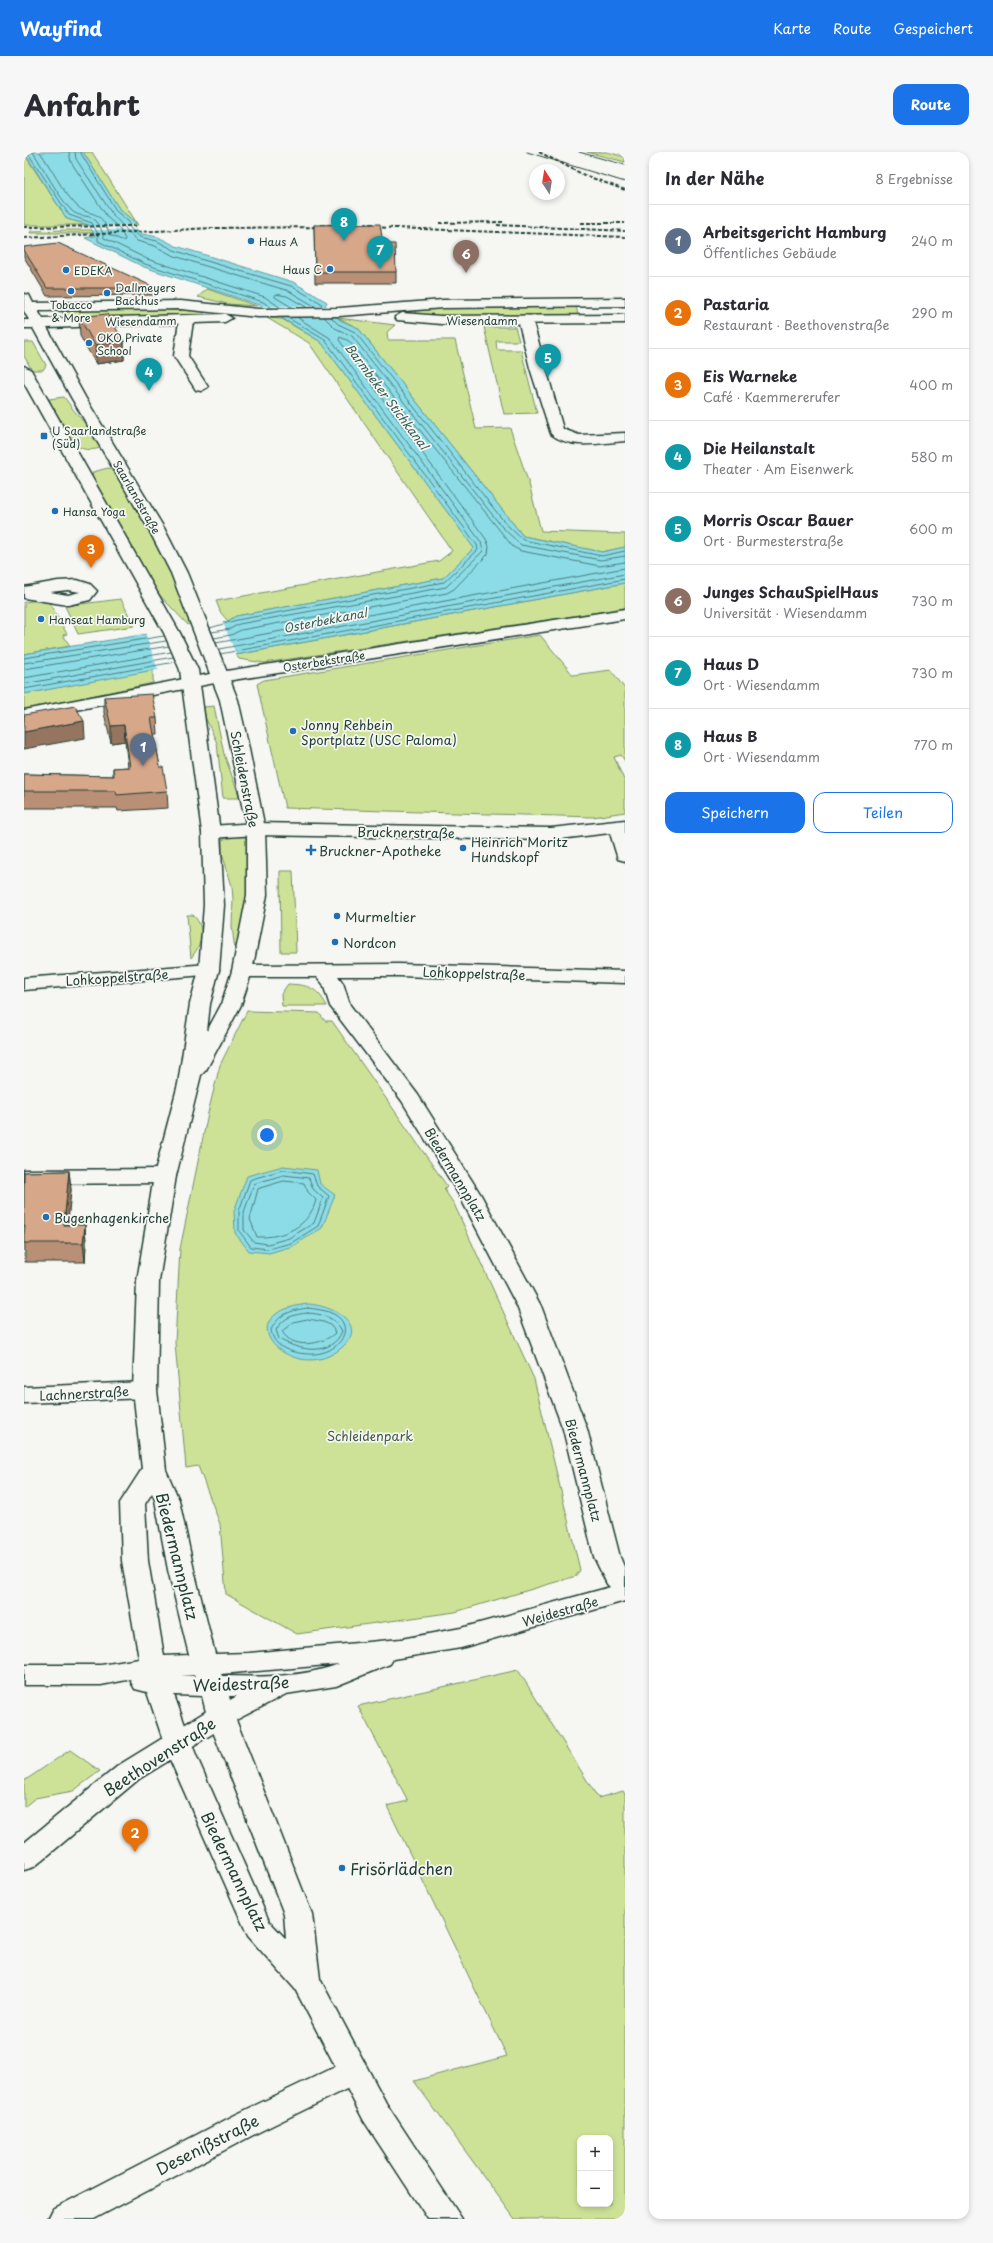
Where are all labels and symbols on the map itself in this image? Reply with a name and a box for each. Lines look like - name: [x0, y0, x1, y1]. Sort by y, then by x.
- north arrow: [529, 164, 565, 200]
- pin: 8: [331, 208, 357, 241]
- place label: Haus A: [259, 233, 298, 250]
- marker: Haus A: [246, 236, 256, 246]
- pin: 7: [367, 236, 393, 269]
- pin: 6: [453, 240, 479, 273]
- place label: Haus C: [283, 261, 322, 278]
- place label: EDEKA: [74, 262, 113, 279]
- marker: Haus C: [325, 264, 335, 274]
- marker: EDEKA: [61, 265, 71, 275]
- place label: Dallmeyers Backhus: [115, 279, 176, 309]
- marker: Tobacco & More: [66, 286, 76, 296]
- marker: Dallmeyers Backhus: [102, 288, 112, 298]
- place label: Tobacco & More: [50, 296, 92, 326]
- street label: Wiesendamm: [105, 312, 177, 330]
- street label: Wiesendamm: [446, 312, 518, 329]
- place label: OKO Private School: [97, 329, 163, 359]
- marker: OKO Private School: [84, 338, 94, 348]
- water label: Barmbeker Stichkanal: [341, 339, 434, 454]
- pin: 5: [535, 344, 561, 377]
- pin: 4: [136, 358, 162, 391]
- place label: U Saarlandstraße (Süd): [52, 422, 147, 452]
- marker: U Saarlandstraße (Süd): [39, 431, 49, 441]
- street label: Saarlandstraße: [109, 457, 165, 537]
- place label: Hansa Yoga: [63, 503, 126, 520]
- marker: Hansa Yoga: [50, 506, 60, 516]
- pin: 3: [78, 535, 104, 568]
- water label: Osterbekkanal: [282, 603, 370, 637]
- place label: Hanseat Hamburg: [49, 611, 145, 628]
- marker: Hanseat Hamburg: [36, 614, 46, 624]
- street label: Osterbekstraße: [282, 646, 366, 676]
- place label: Jonny Rehbein Sportplatz (USC Paloma): [301, 715, 457, 749]
- marker: Jonny Rehbein Sportplatz (USC Paloma): [288, 726, 298, 736]
- street label: Schleidenstraße: [226, 729, 264, 829]
- pin: 1: [130, 733, 156, 766]
- street label: Brucknerstraße: [357, 822, 455, 842]
- place label: Heinrich Moritz Hundskopf: [471, 832, 568, 866]
- place label: Bruckner-Apotheke: [319, 841, 441, 860]
- marker: Heinrich Moritz Hundskopf: [458, 843, 468, 853]
- marker: Bruckner-Apotheke: [306, 845, 316, 855]
- place label: Murmeltier: [345, 907, 416, 926]
- marker: Murmeltier: [332, 911, 342, 921]
- place label: Nordcon: [343, 933, 396, 952]
- marker: Nordcon: [330, 937, 340, 947]
- street label: Lohkoppelstraße: [422, 962, 526, 984]
- street label: Lohkoppelstraße: [65, 964, 169, 990]
- street label: Biedermannplatz: [421, 1124, 491, 1224]
- your location: [257, 1125, 277, 1145]
- place label: Bugenhagenkirche: [54, 1208, 169, 1227]
- marker: Bugenhagenkirche: [41, 1212, 51, 1222]
- street label: Lachnerstraße: [39, 1381, 129, 1405]
- street label: Biedermannplatz: [561, 1416, 607, 1524]
- park label: Schleidenpark: [327, 1426, 413, 1445]
- street label: Biedermannplatz: [151, 1490, 205, 1622]
- street label: Weidestraße: [520, 1591, 600, 1631]
- street label: Weidestraße: [192, 1669, 290, 1697]
- street label: Beethovenstraße: [98, 1711, 220, 1801]
- street label: Biedermannplatz: [196, 1807, 275, 1935]
- pin: 2: [122, 1819, 148, 1852]
- place label: Frisörlädchen: [350, 1856, 453, 1880]
- marker: Frisörlädchen: [337, 1863, 347, 1873]
- street label: Desenißstraße: [151, 2108, 263, 2180]

